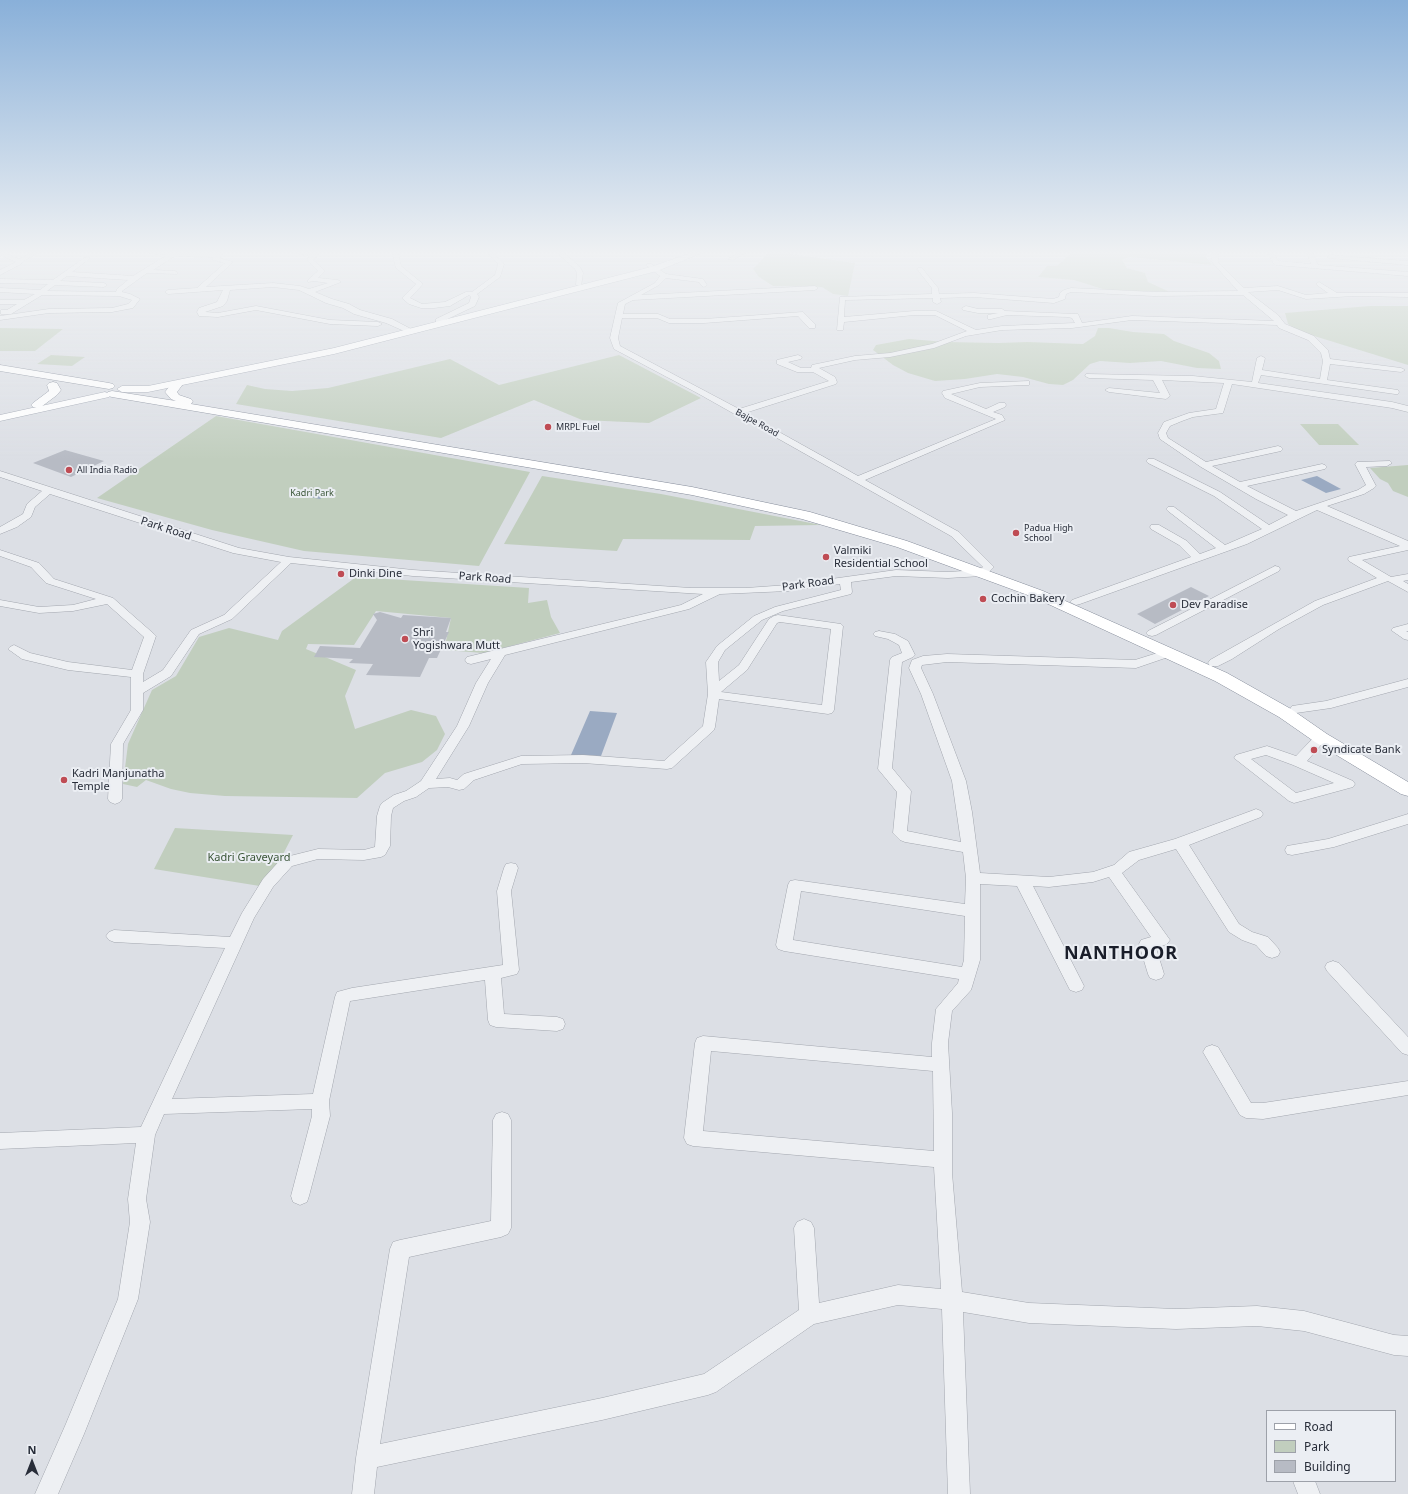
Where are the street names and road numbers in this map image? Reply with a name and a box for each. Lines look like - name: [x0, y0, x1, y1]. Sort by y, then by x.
- street label: Bajpe Road: [733, 407, 781, 439]
- street label: Park Road: [139, 515, 193, 543]
- street label: Park Road: [458, 570, 512, 586]
- street label: Park Road: [781, 574, 835, 594]

